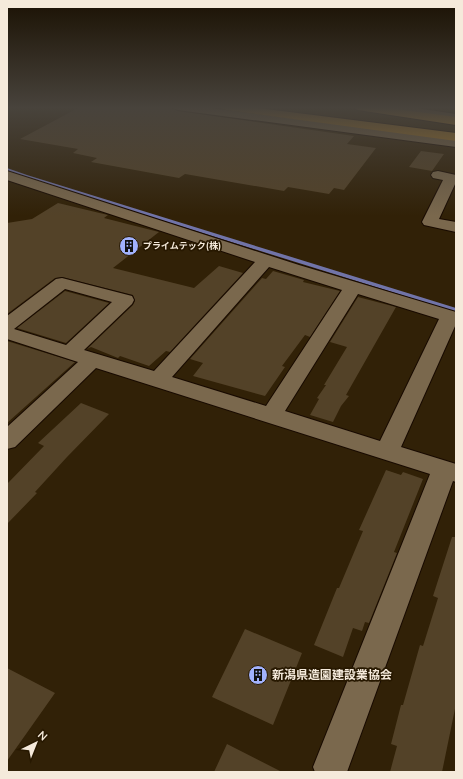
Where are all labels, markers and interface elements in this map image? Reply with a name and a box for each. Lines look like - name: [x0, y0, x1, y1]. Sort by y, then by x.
- building icon: プライムテック(株): [118, 235, 140, 257]
- place label: プライムテック(株): [143, 240, 221, 252]
- building icon: 新潟県造園建設業協会: [247, 664, 269, 686]
- place label: 新潟県造園建設業協会: [272, 667, 392, 683]
- north arrow: [16, 723, 56, 763]
- text: N: [34, 728, 51, 744]

